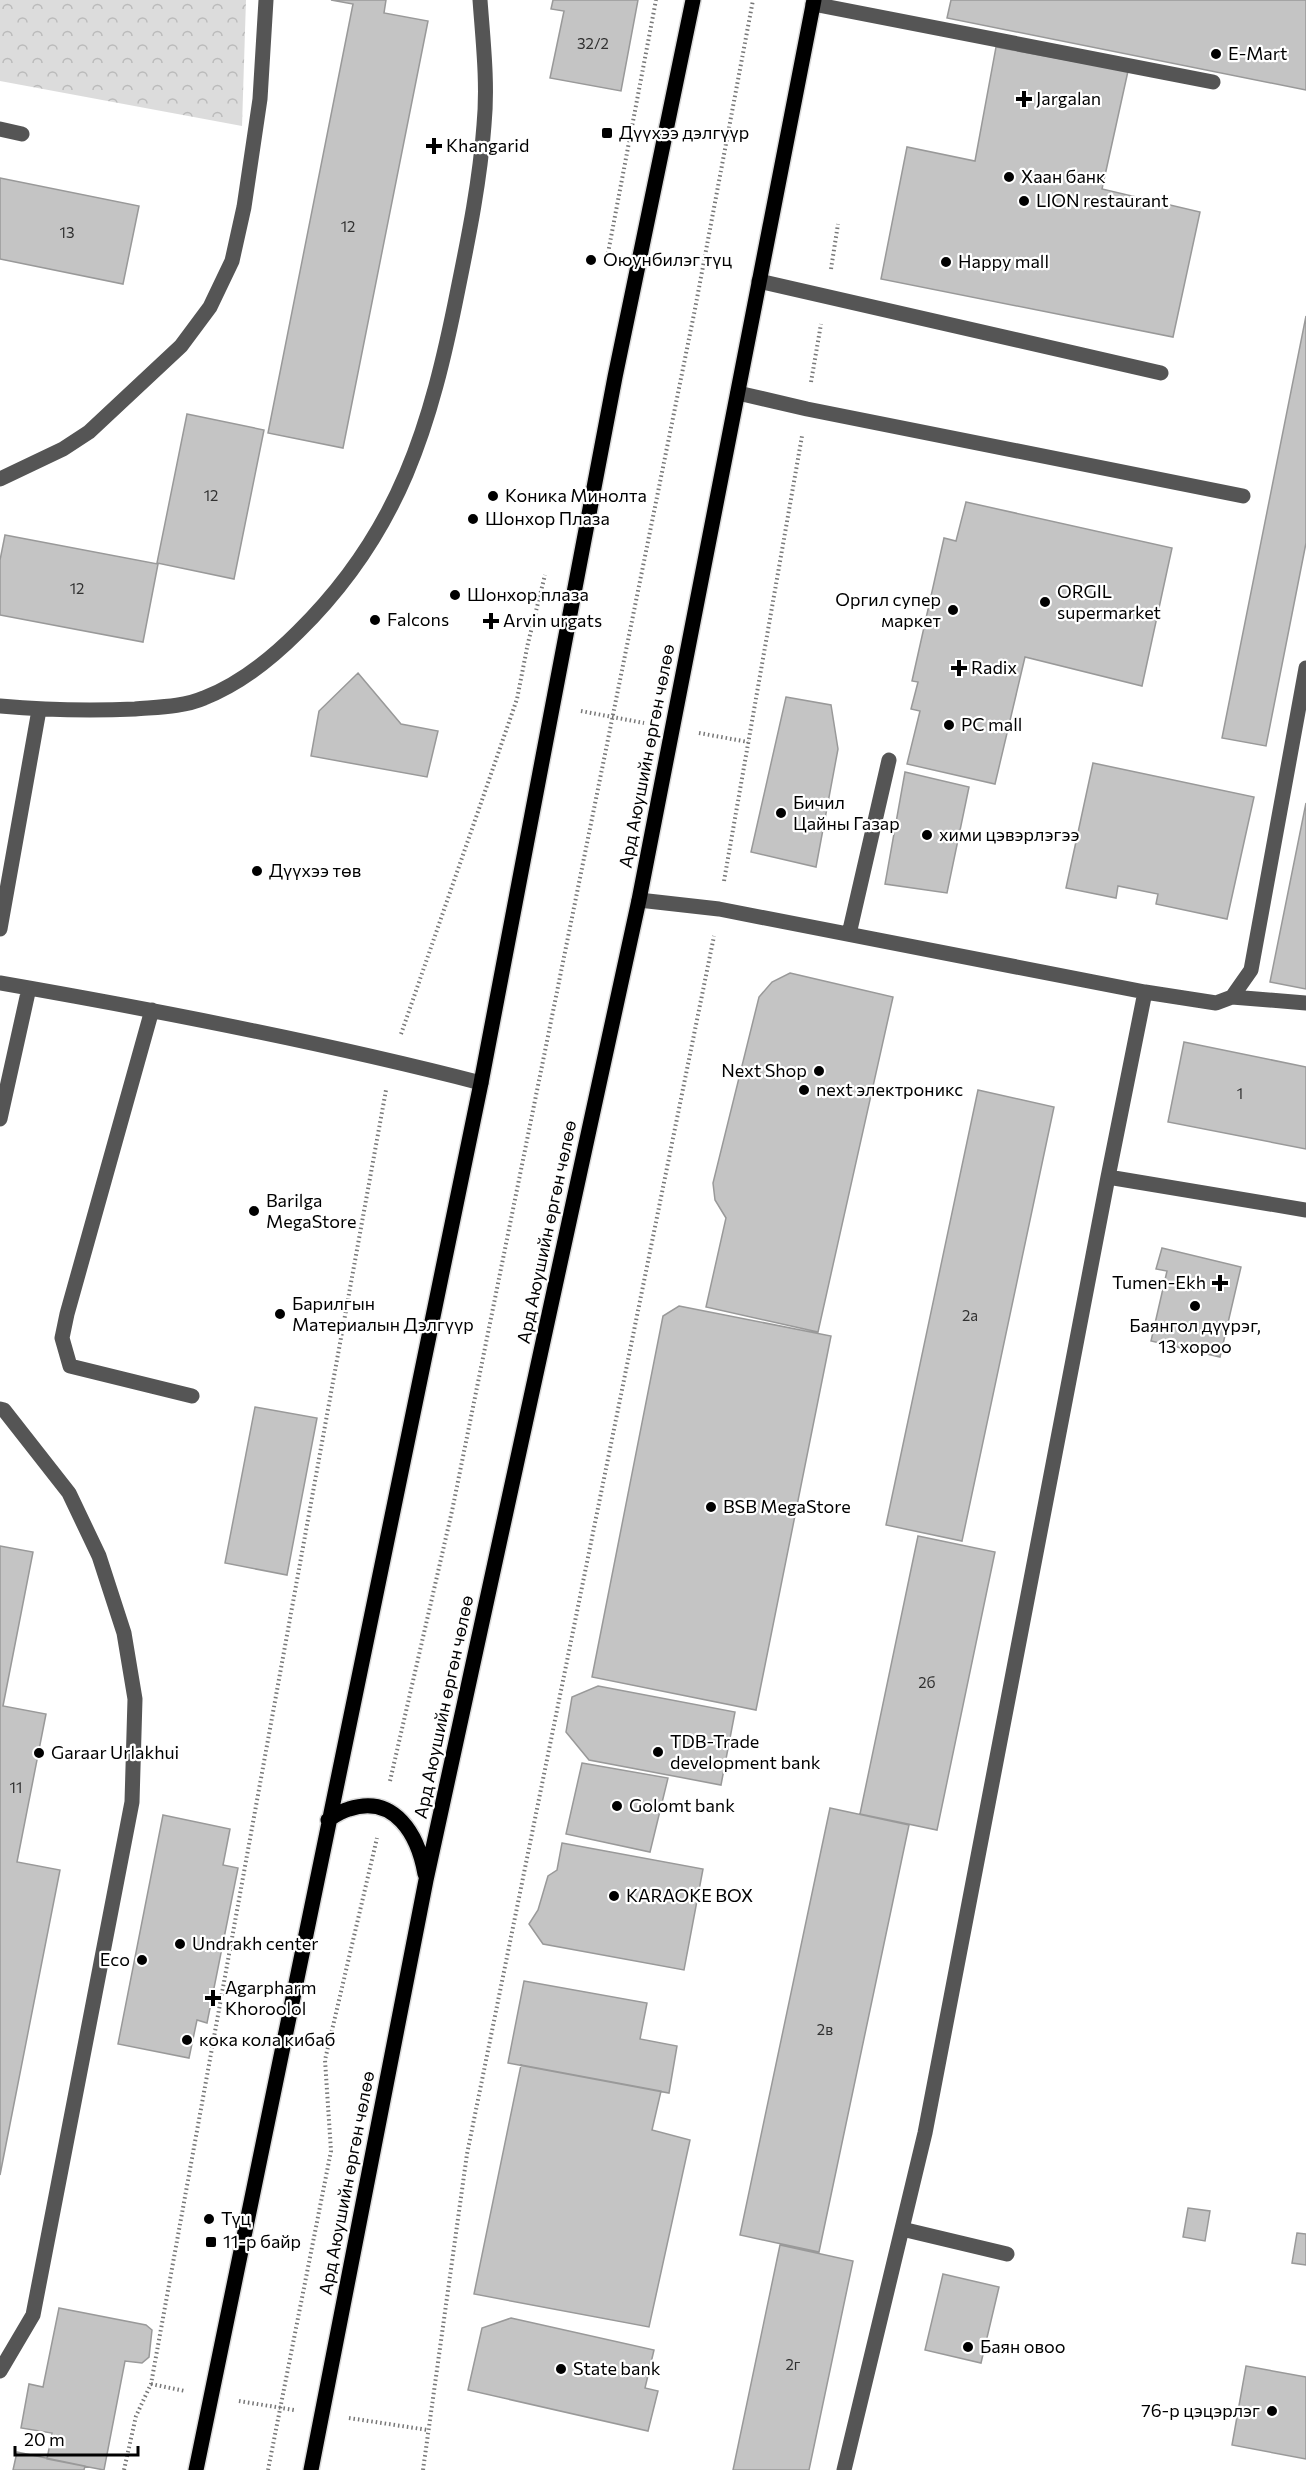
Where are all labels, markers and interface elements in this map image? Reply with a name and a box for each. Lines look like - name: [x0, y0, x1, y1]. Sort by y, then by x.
- house number: 32/2: [577, 34, 609, 52]
- place label: E-Mart: [1228, 42, 1287, 64]
- marker: E-Mart: [1209, 47, 1223, 61]
- place label: Jargalan: [1036, 87, 1101, 109]
- marker: Jargalan: [1017, 92, 1031, 106]
- place label: Дүүхээ дэлгүүр: [619, 121, 749, 143]
- marker: Дүүхээ дэлгүүр: [600, 126, 614, 140]
- place label: Khangarid: [446, 134, 529, 156]
- marker: Khangarid: [427, 139, 441, 153]
- place label: Хаан банк: [1021, 165, 1106, 187]
- marker: Хаан банк: [1002, 170, 1016, 184]
- place label: LION restaurant: [1036, 189, 1169, 211]
- marker: LION restaurant: [1017, 194, 1031, 208]
- house number: 12: [341, 217, 355, 235]
- house number: 13: [60, 223, 74, 241]
- place label: Оюунбилэг түц: [603, 248, 732, 270]
- place label: Happy mall: [958, 250, 1049, 272]
- marker: Оюунбилэг түц: [584, 253, 598, 267]
- marker: Happy mall: [939, 255, 953, 269]
- place label: Коника Минолта: [505, 484, 647, 506]
- house number: 12: [204, 486, 218, 504]
- marker: Коника Минолта: [486, 489, 500, 503]
- place label: Шонхор Плаза: [485, 507, 610, 529]
- marker: Шонхор Плаза: [466, 512, 480, 526]
- house number: 12: [70, 579, 84, 597]
- place label: ORGIL supermarket: [1057, 580, 1161, 623]
- place label: Шонхор плаза: [467, 583, 589, 605]
- marker: Шонхор плаза: [448, 588, 462, 602]
- place label: Оргил супер маркет: [835, 588, 942, 631]
- marker: ORGIL supermarket: [1038, 595, 1052, 609]
- marker: Оргил супер маркет: [946, 603, 960, 617]
- place label: Falcons: [387, 608, 449, 630]
- place label: Arvin urgats: [503, 609, 602, 631]
- marker: Falcons: [368, 613, 382, 627]
- marker: Arvin urgats: [484, 614, 498, 628]
- street label: Ард Аюушийн өргөн чөлөө: [613, 642, 679, 870]
- place label: Radix: [971, 656, 1017, 678]
- marker: Radix: [952, 661, 966, 675]
- place label: PC mall: [961, 713, 1022, 735]
- marker: PC mall: [942, 718, 956, 732]
- place label: Бичил Цайны Газар: [793, 791, 900, 834]
- marker: Бичил Цайны Газар: [774, 806, 788, 820]
- place label: хими цэвэрлэгээ: [939, 823, 1079, 845]
- marker: хими цэвэрлэгээ: [920, 828, 934, 842]
- place label: Дүүхээ төв: [269, 859, 361, 881]
- marker: Дүүхээ төв: [250, 864, 264, 878]
- place label: Next Shop: [721, 1059, 807, 1081]
- marker: Next Shop: [812, 1064, 826, 1078]
- place label: next электроникс: [816, 1078, 963, 1100]
- marker: next электроникс: [797, 1083, 811, 1097]
- house number: 1: [1237, 1084, 1243, 1102]
- street label: Ард Аюушийн өргөн чөлөө: [512, 1118, 580, 1346]
- place label: Barilga MegaStore: [266, 1189, 356, 1232]
- marker: Barilga MegaStore: [247, 1204, 261, 1218]
- place label: Tumen-Ekh: [1112, 1271, 1206, 1293]
- marker: Tumen-Ekh: [1211, 1274, 1229, 1292]
- place label: Барилгын Материалын Дэлгүүр: [292, 1292, 474, 1335]
- marker: Баянгол дүүрэг, 13 хороо: [1188, 1299, 1202, 1313]
- house number: 2а: [962, 1306, 978, 1324]
- marker: Барилгын Материалын Дэлгүүр: [273, 1307, 287, 1321]
- place label: Баянгол дүүрэг, 13 хороо: [1129, 1314, 1261, 1357]
- place label: BSB MegaStore: [723, 1495, 851, 1517]
- marker: BSB MegaStore: [704, 1500, 718, 1514]
- street label: Ард Аюушийн өргөн чөлөө: [409, 1593, 477, 1821]
- house number: 2б: [918, 1673, 936, 1691]
- place label: TDB-Trade development bank: [670, 1730, 821, 1773]
- place label: Garaar Urlakhui: [51, 1741, 179, 1763]
- marker: TDB-Trade development bank: [651, 1745, 665, 1759]
- marker: Garaar Urlakhui: [32, 1746, 46, 1760]
- house number: 11: [10, 1778, 22, 1796]
- place label: Golomt bank: [629, 1794, 735, 1816]
- marker: Golomt bank: [610, 1799, 624, 1813]
- place label: KARAOKE BOX: [626, 1884, 753, 1906]
- marker: KARAOKE BOX: [607, 1889, 621, 1903]
- place label: Undrakh center: [192, 1932, 318, 1954]
- marker: Undrakh center: [173, 1937, 187, 1951]
- place label: Eco: [100, 1948, 130, 1970]
- marker: Eco: [135, 1953, 149, 1967]
- place label: Agarpharm Khoroolol: [225, 1976, 317, 2019]
- marker: Agarpharm Khoroolol: [206, 1991, 220, 2005]
- house number: 2в: [817, 2020, 833, 2038]
- place label: кока кола кибаб: [199, 2028, 336, 2050]
- marker: кока кола кибаб: [180, 2033, 194, 2047]
- street label: Ард Аюушийн өргөн чөлөө: [313, 2069, 379, 2297]
- place label: Түц: [221, 2207, 252, 2229]
- marker: Түц: [202, 2212, 216, 2226]
- place label: 11-р байр: [223, 2230, 301, 2252]
- marker: 11-р байр: [204, 2235, 218, 2249]
- place label: Баян овоо: [980, 2335, 1066, 2357]
- marker: Баян овоо: [961, 2340, 975, 2354]
- house number: 2г: [786, 2355, 801, 2373]
- place label: State bank: [573, 2357, 661, 2379]
- marker: State bank: [554, 2362, 568, 2376]
- place label: 76-р цэцэрлэг: [1141, 2399, 1260, 2421]
- marker: 76-р цэцэрлэг: [1265, 2404, 1279, 2418]
- scale bar: [15, 2419, 138, 2457]
- text: 20 m: [24, 2428, 65, 2450]

